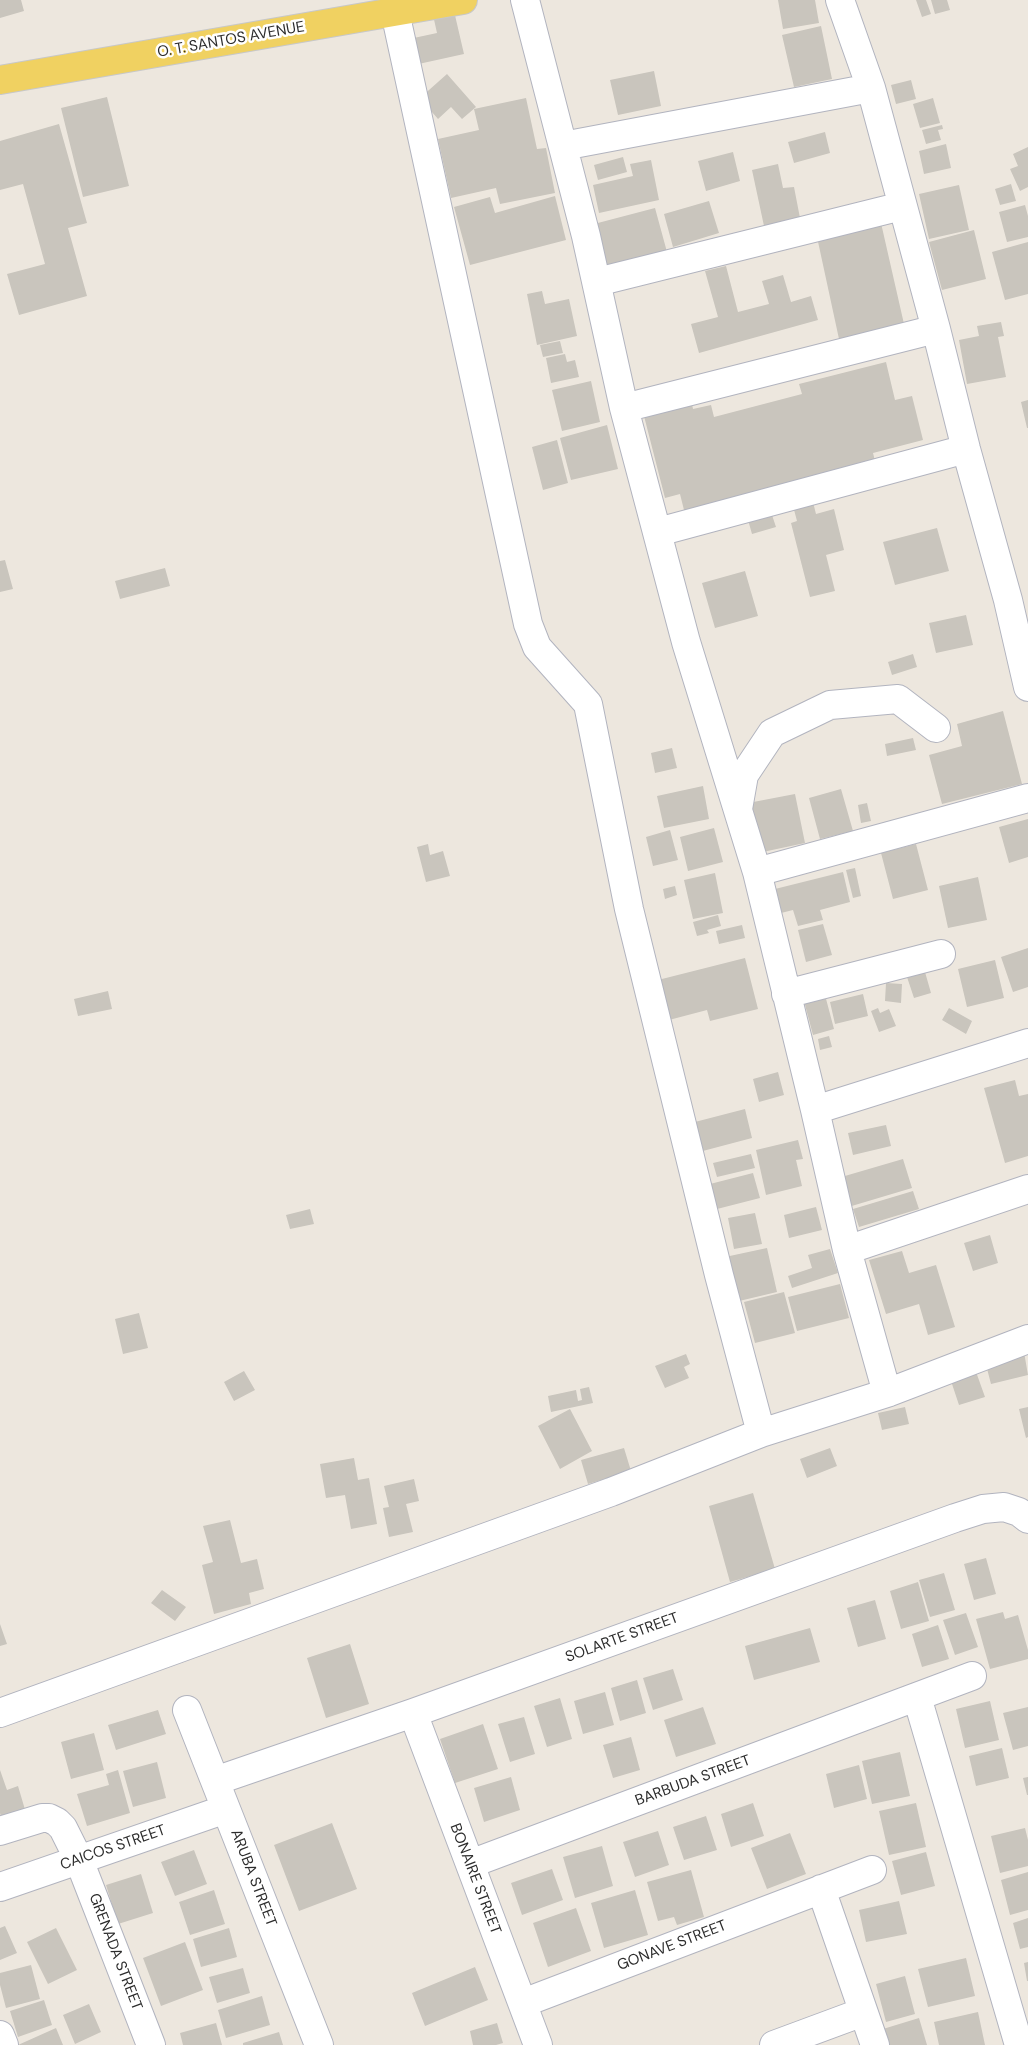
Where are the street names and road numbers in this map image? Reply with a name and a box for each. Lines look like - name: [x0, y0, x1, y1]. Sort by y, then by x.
- street label: O. T. SANTOS AVENUE: [156, 18, 306, 62]
- street label: SOLARTE STREET: [563, 1609, 681, 1667]
- street label: BARBUDA STREET: [633, 1752, 753, 1810]
- street label: BONAIRE STREET: [446, 1821, 504, 1937]
- street label: CAICOS STREET: [58, 1822, 168, 1874]
- street label: ARUBA STREET: [226, 1827, 280, 1929]
- street label: GRENADA STREET: [84, 1891, 146, 2013]
- street label: GONAVE STREET: [615, 1917, 729, 1975]

